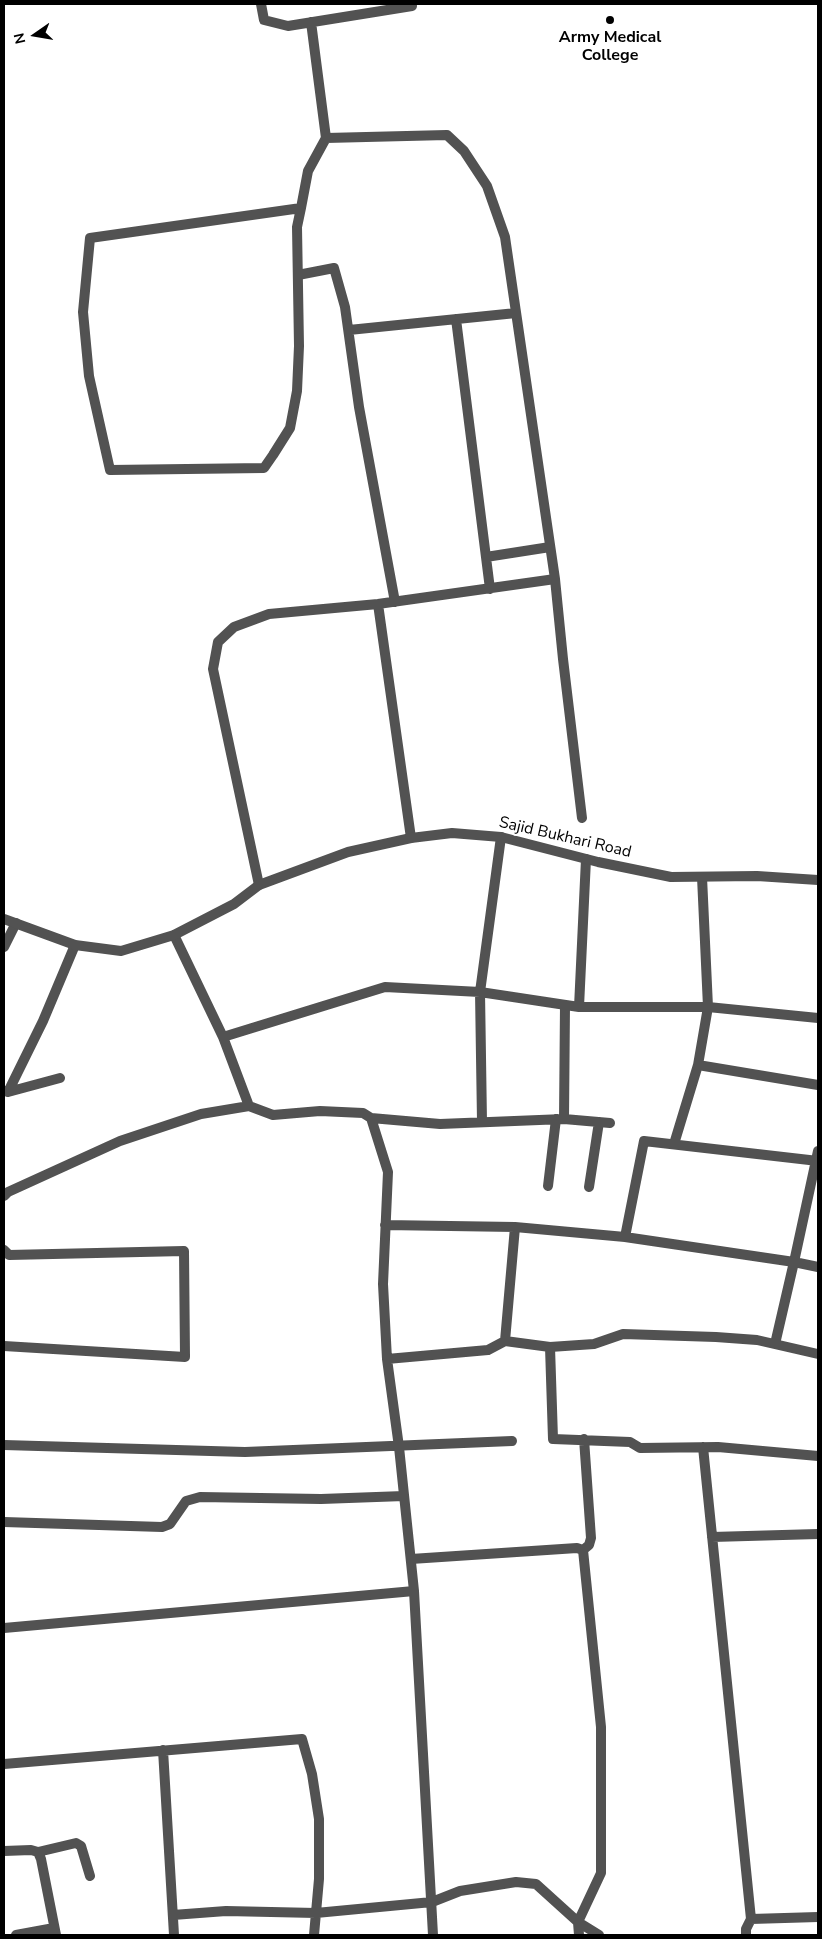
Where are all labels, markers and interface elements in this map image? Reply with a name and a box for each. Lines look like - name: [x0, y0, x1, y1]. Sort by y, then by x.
- north arrow: [10, 10, 60, 60]
- marker: Army Medical College: [604, 14, 616, 26]
- place label: Army Medical College: [559, 28, 661, 66]
- text: N: [9, 31, 30, 46]
- street label: Sajid Bukhari Road: [497, 813, 633, 863]

